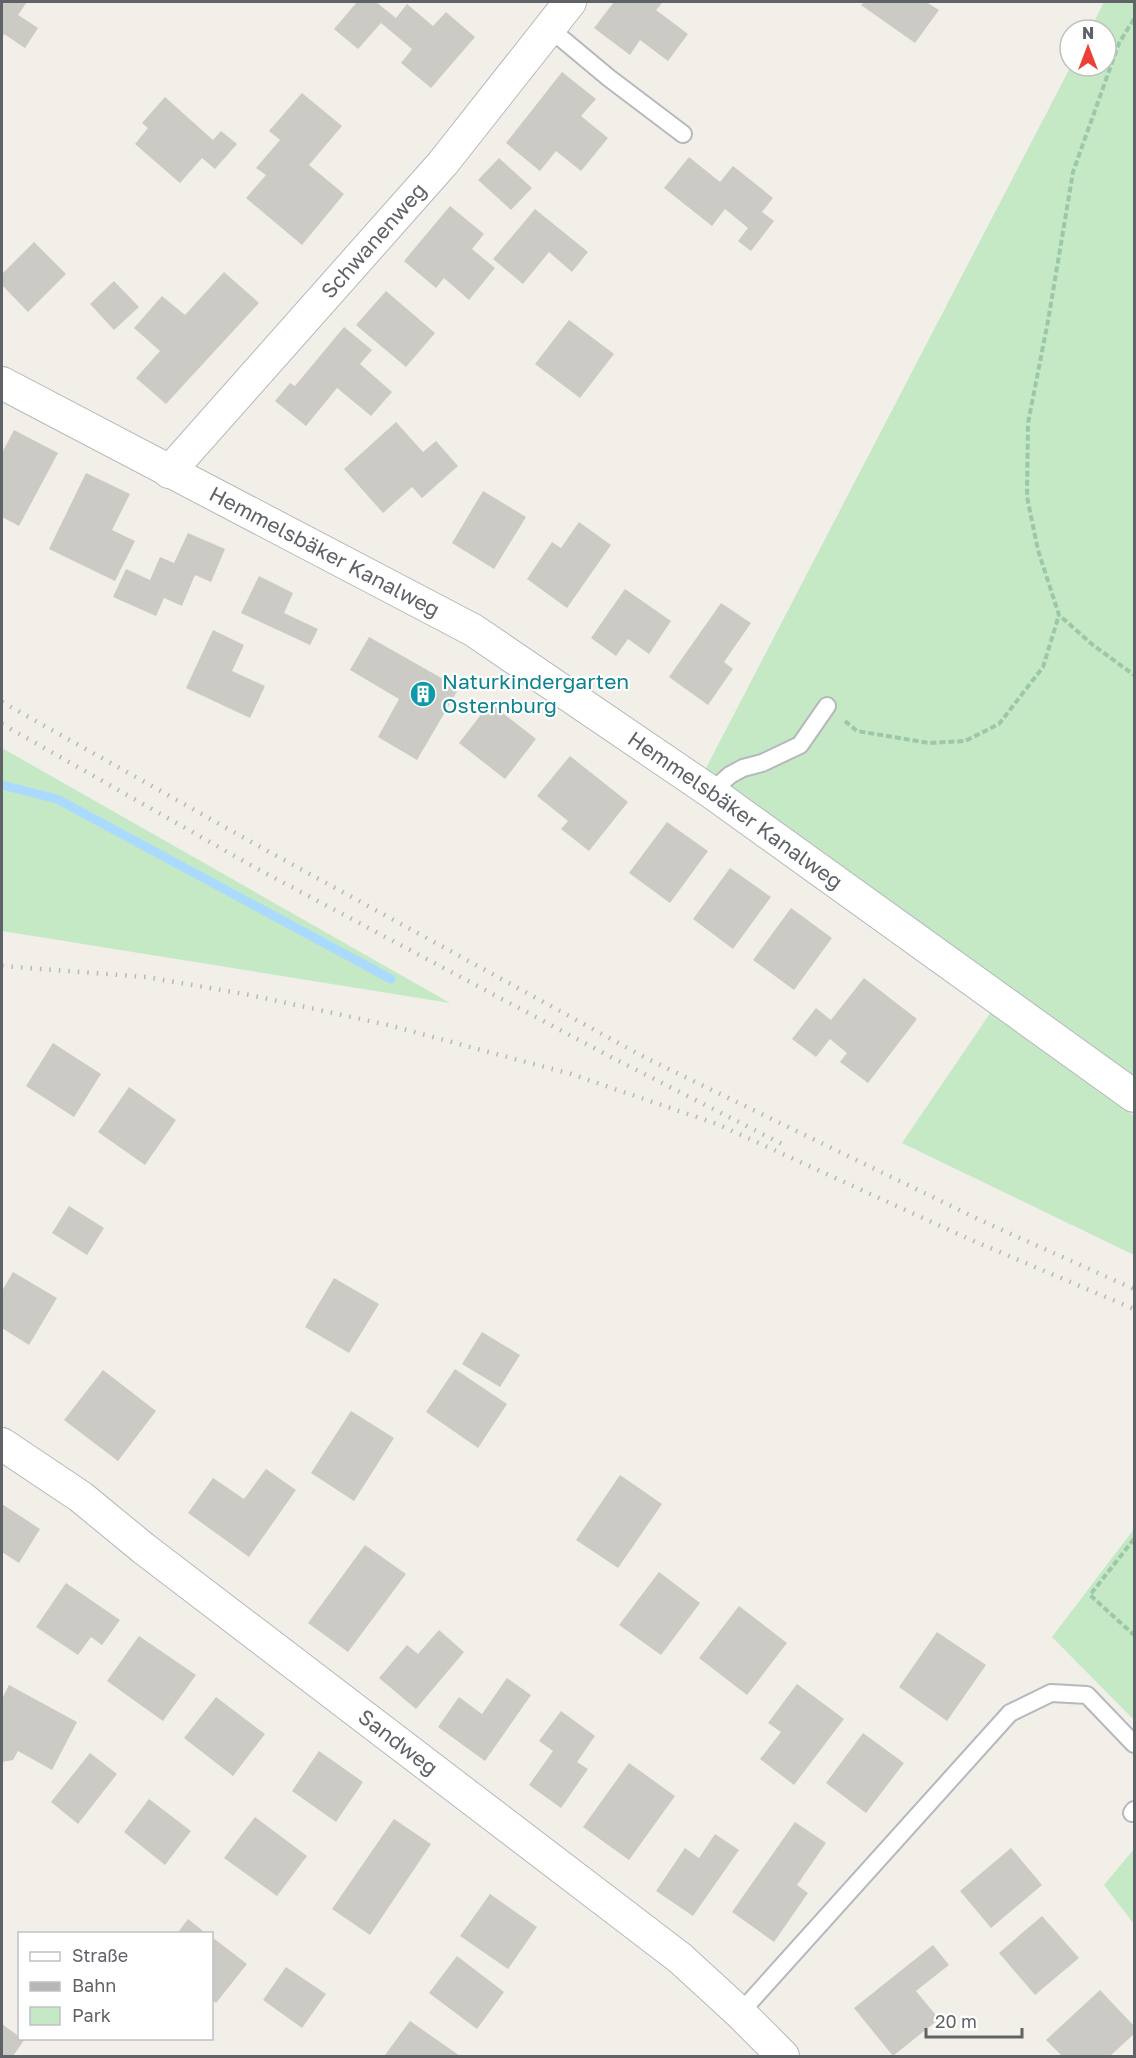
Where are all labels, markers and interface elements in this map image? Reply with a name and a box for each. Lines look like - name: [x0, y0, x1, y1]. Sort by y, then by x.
- north arrow: [1058, 18, 1118, 78]
- text: N: [1082, 23, 1094, 43]
- street label: Schwanenweg: [315, 177, 431, 303]
- street label: Hemmelsbäker Kanalweg: [205, 480, 445, 622]
- place label: Naturkindergarten Osternburg: [442, 668, 629, 718]
- building icon: Naturkindergarten Osternburg: [408, 679, 438, 709]
- street label: Hemmelsbäker Kanalweg: [623, 725, 848, 894]
- street label: Sandweg: [354, 1703, 443, 1780]
- legend: [18, 1932, 213, 2040]
- text: Straße: [72, 1944, 128, 1966]
- text: Bahn: [72, 1974, 116, 1996]
- scale bar: [926, 2001, 1022, 2039]
- text: Park: [72, 2004, 111, 2026]
- text: 20 m: [935, 2010, 977, 2032]

